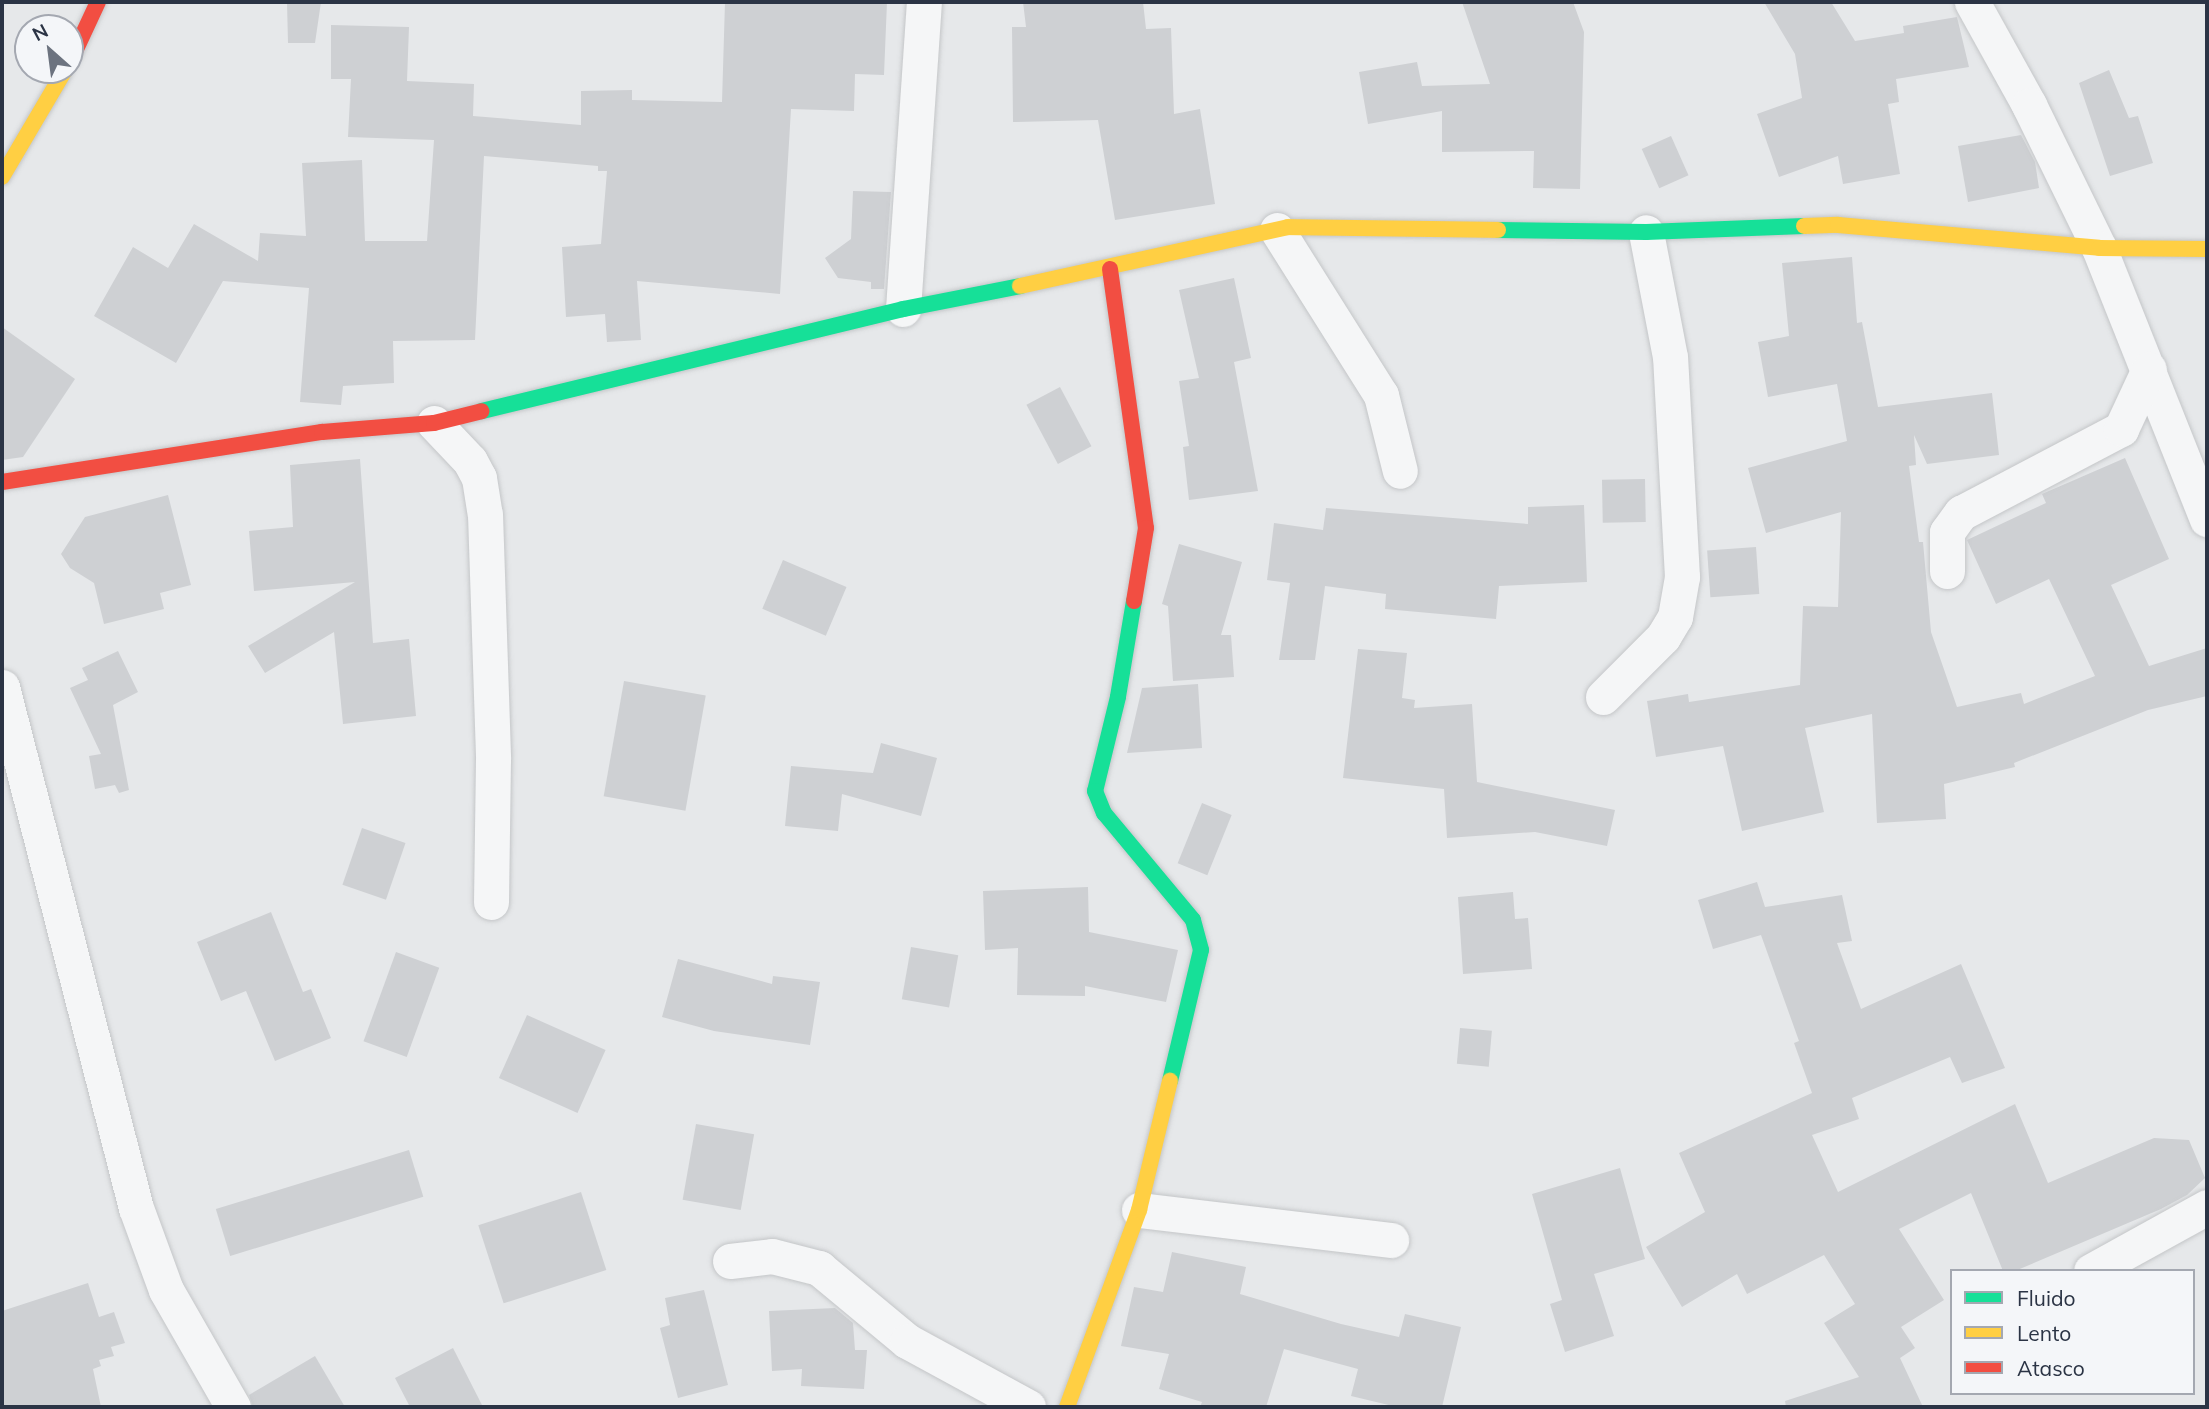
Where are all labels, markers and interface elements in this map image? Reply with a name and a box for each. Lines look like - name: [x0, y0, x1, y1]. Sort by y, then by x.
- north arrow: [14, 14, 84, 84]
- text: N: [28, 18, 52, 46]
- legend: [1950, 1269, 2195, 1395]
- text: Fluido: [2017, 1285, 2076, 1311]
- text: Lento: [2017, 1320, 2071, 1346]
- text: Atasco: [2017, 1355, 2085, 1381]

